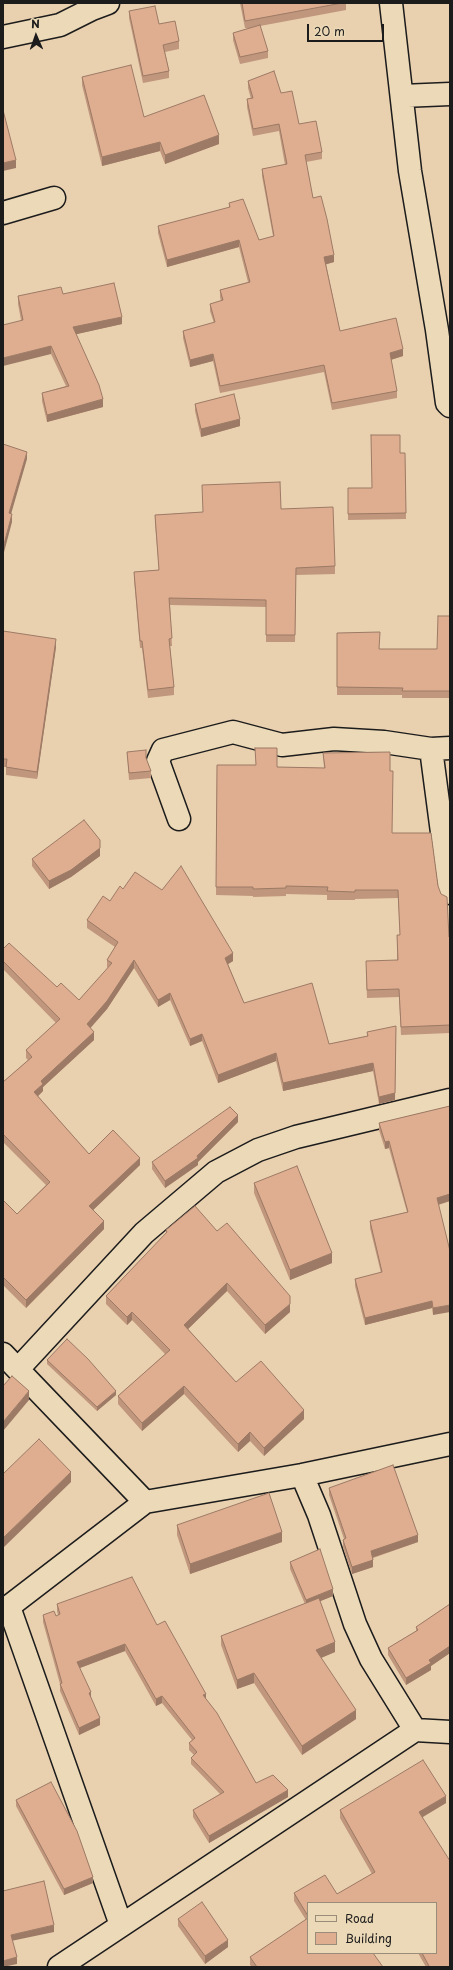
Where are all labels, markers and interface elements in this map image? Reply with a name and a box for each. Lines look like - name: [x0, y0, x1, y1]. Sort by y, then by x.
- text: N: [31, 15, 40, 32]
- north arrow: [16, 16, 56, 56]
- scale bar: [309, 16, 386, 42]
- text: 20 m: [314, 22, 345, 40]
- legend: [307, 1902, 437, 1954]
- text: Road: [345, 1909, 374, 1927]
- text: Building: [345, 1929, 392, 1947]

